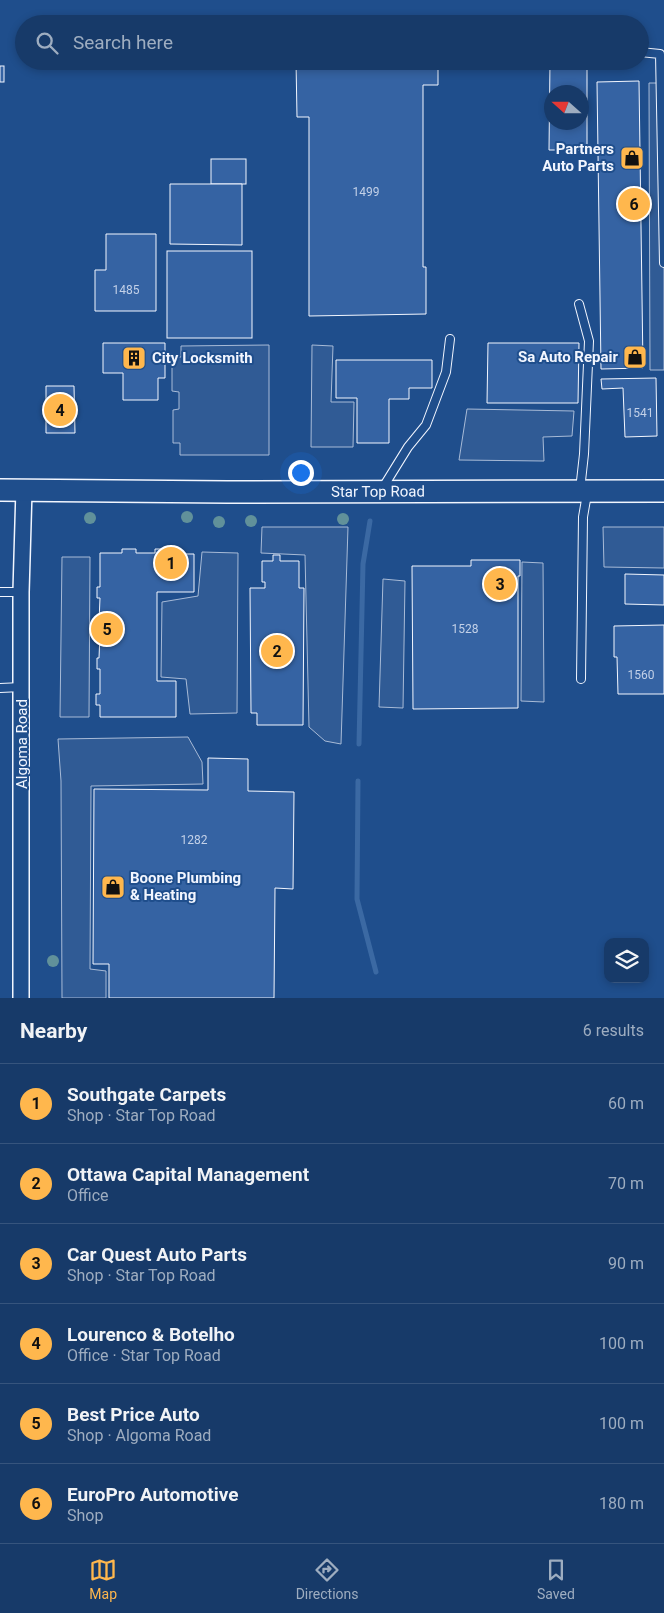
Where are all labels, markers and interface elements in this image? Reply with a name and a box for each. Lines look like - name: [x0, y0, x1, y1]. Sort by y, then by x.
- search box: [15, 15, 649, 70]
- icon: search: [33, 29, 61, 57]
- text: Search here: [73, 31, 173, 54]
- north arrow: [544, 85, 589, 130]
- place label: Partners Auto Parts: [542, 140, 614, 175]
- shop icon: Partners Auto Parts: [619, 145, 645, 171]
- house number: 1499: [353, 185, 379, 199]
- pin: 6: [618, 185, 650, 223]
- house number: 1485: [113, 283, 140, 297]
- shop icon: Sa Auto Repair: [622, 344, 648, 370]
- building icon: City Locksmith: [121, 345, 147, 371]
- place label: Sa Auto Repair: [518, 348, 618, 366]
- place label: City Locksmith: [152, 349, 253, 367]
- pin: 4: [44, 391, 76, 429]
- house number: 1541: [627, 406, 653, 420]
- your location: [288, 460, 314, 486]
- street label: Star Top Road: [331, 483, 425, 501]
- pin: 1: [155, 544, 187, 582]
- pin: 3: [484, 565, 516, 603]
- pin: 5: [91, 610, 123, 648]
- house number: 1528: [452, 622, 479, 636]
- pin: 2: [261, 632, 293, 670]
- house number: 1560: [628, 668, 655, 682]
- street label: Algoma Road: [13, 699, 31, 789]
- house number: 1282: [181, 833, 208, 847]
- place label: Boone Plumbing & Heating: [130, 869, 241, 904]
- shop icon: Boone Plumbing & Heating: [100, 874, 126, 900]
- map controls: [604, 938, 649, 983]
- button: layers: [604, 938, 649, 983]
- text: Nearby: [20, 1019, 87, 1043]
- text: 6 results: [583, 1021, 644, 1040]
- text: Southgate Carpets: [67, 1083, 226, 1106]
- text: 1: [31, 1094, 41, 1113]
- text: 60 m: [608, 1094, 644, 1113]
- text: Shop · Star Top Road: [67, 1106, 216, 1125]
- text: Ottawa Capital Management: [67, 1163, 309, 1186]
- text: 2: [31, 1174, 41, 1193]
- text: 70 m: [608, 1174, 644, 1193]
- text: Office: [67, 1186, 109, 1205]
- text: Car Quest Auto Parts: [67, 1243, 247, 1266]
- text: 3: [31, 1254, 41, 1273]
- text: 90 m: [608, 1254, 644, 1273]
- text: Shop · Star Top Road: [67, 1266, 216, 1285]
- text: Lourenco & Botelho: [67, 1323, 235, 1346]
- text: 4: [31, 1334, 41, 1353]
- text: 100 m: [599, 1334, 644, 1353]
- text: Office · Star Top Road: [67, 1346, 221, 1365]
- text: Best Price Auto: [67, 1403, 200, 1426]
- text: 5: [31, 1414, 41, 1433]
- text: 100 m: [599, 1414, 644, 1433]
- text: Shop · Algoma Road: [67, 1426, 211, 1445]
- text: EuroPro Automotive: [67, 1483, 239, 1506]
- text: 6: [31, 1494, 41, 1513]
- text: 180 m: [599, 1494, 644, 1513]
- text: Shop: [67, 1506, 103, 1525]
- tab: Map: [89, 1556, 117, 1602]
- tab: Directions: [296, 1556, 359, 1602]
- tab: Saved: [537, 1556, 575, 1602]

